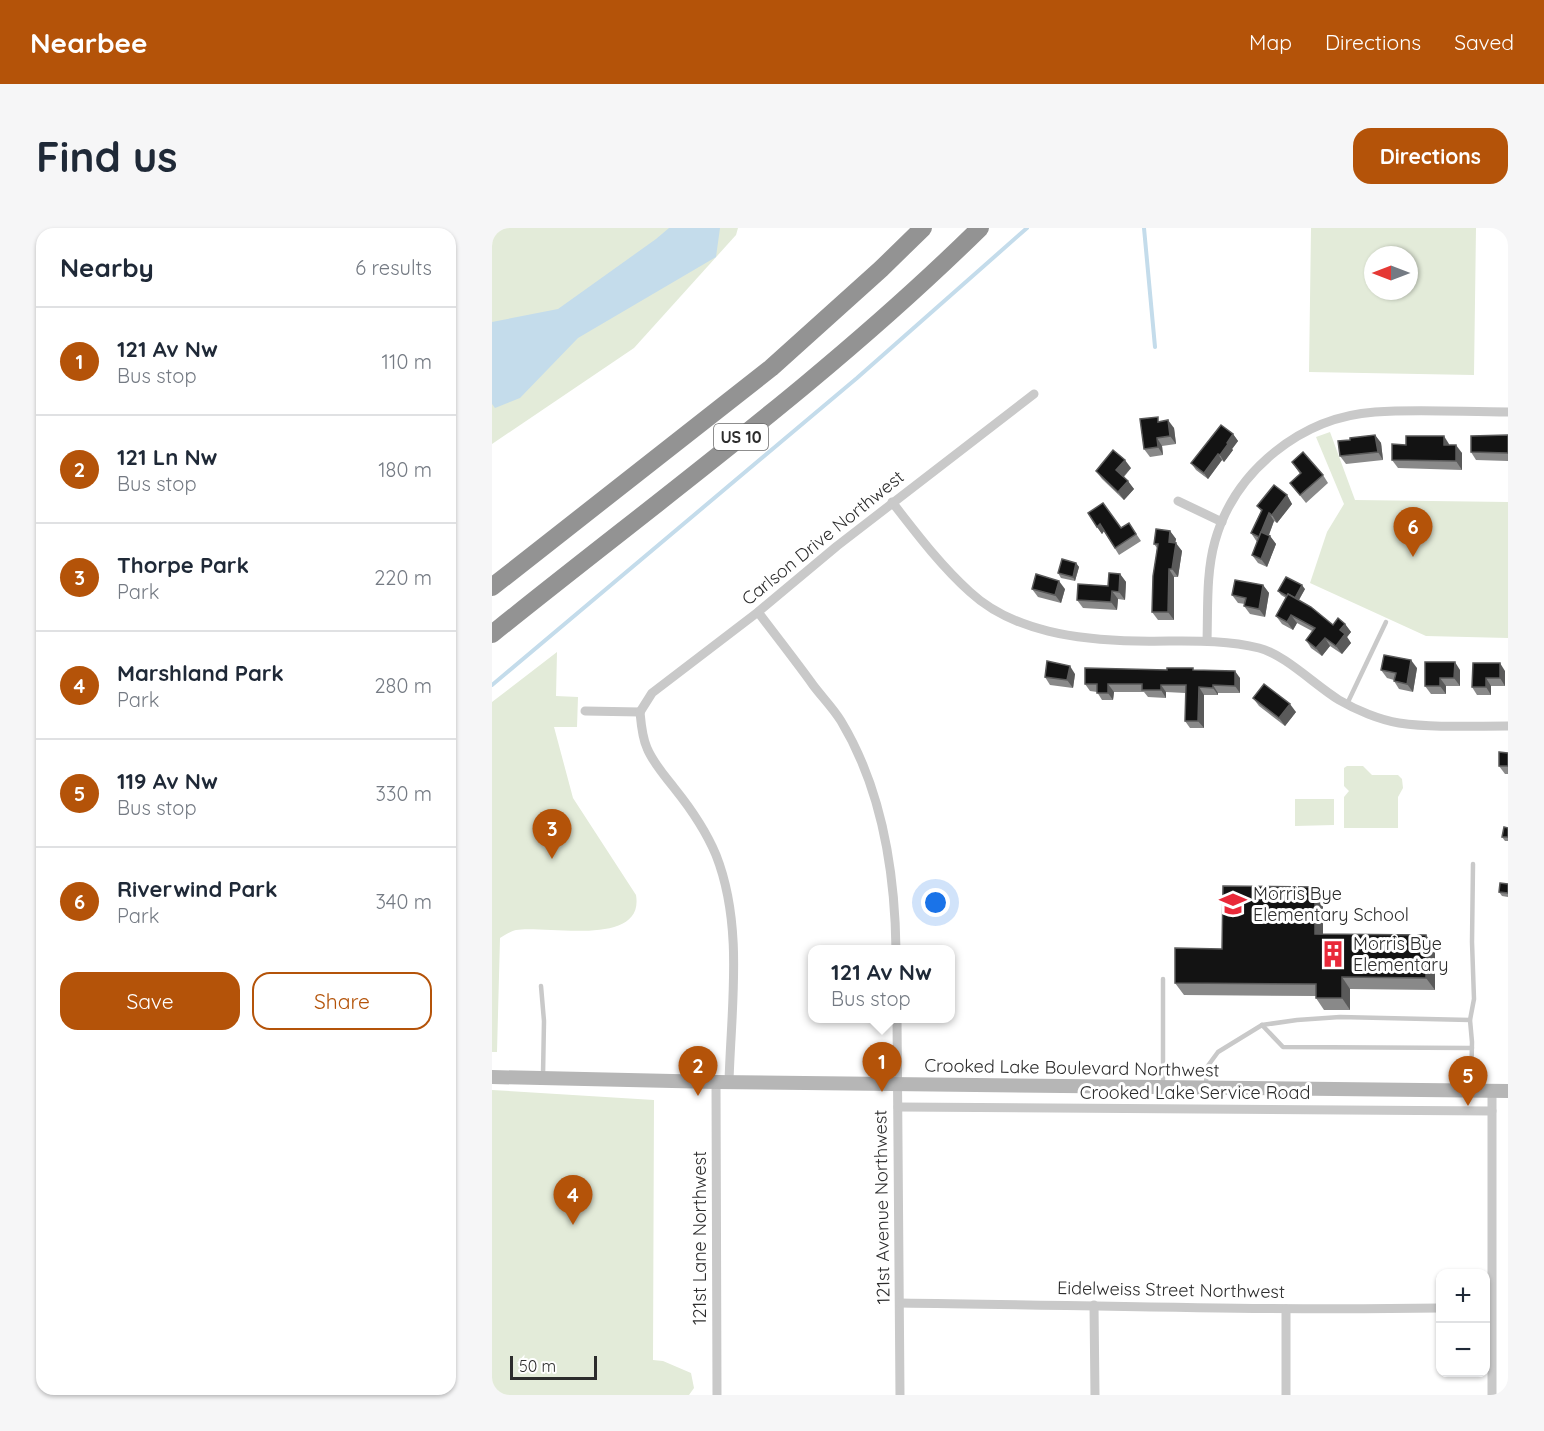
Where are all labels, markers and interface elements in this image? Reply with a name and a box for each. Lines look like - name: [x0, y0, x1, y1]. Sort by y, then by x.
- text: Nearbee: [30, 25, 148, 60]
- text: Map: [1249, 29, 1292, 55]
- text: Directions: [1325, 29, 1421, 55]
- text: Saved: [1454, 29, 1514, 55]
- button: Directions: [1353, 128, 1508, 184]
- text: Find us: [36, 130, 178, 183]
- north arrow: [1364, 246, 1418, 300]
- text: Nearby: [60, 251, 154, 284]
- text: 6 results: [355, 255, 432, 280]
- text: 121 Av Nw: [117, 335, 218, 363]
- text: 1: [76, 349, 83, 374]
- text: 110 m: [382, 349, 432, 374]
- text: Bus stop: [117, 363, 197, 388]
- road number: US 10: [714, 424, 768, 450]
- text: 121 Ln Nw: [117, 443, 218, 471]
- text: 2: [74, 457, 85, 482]
- text: 180 m: [378, 457, 432, 482]
- street label: Carlson Drive Northwest: [737, 465, 908, 610]
- text: Bus stop: [117, 471, 197, 496]
- pin: 6: [1394, 508, 1432, 557]
- text: Thorpe Park: [117, 551, 249, 579]
- text: 3: [74, 565, 85, 590]
- text: 220 m: [374, 565, 432, 590]
- text: Park: [117, 579, 159, 604]
- text: Marshland Park: [117, 659, 284, 687]
- text: 4: [74, 673, 85, 698]
- text: 280 m: [375, 673, 432, 698]
- text: Park: [117, 687, 159, 712]
- text: 119 Av Nw: [117, 767, 218, 795]
- text: 5: [74, 781, 85, 806]
- text: 330 m: [375, 781, 432, 806]
- text: Bus stop: [117, 795, 197, 820]
- pin: 3: [532, 810, 572, 859]
- text: Riverwind Park: [117, 875, 277, 903]
- place label: Morris Bye Elementary School: [1253, 882, 1409, 926]
- your location: [921, 888, 950, 917]
- text: 6: [74, 889, 85, 914]
- text: 340 m: [375, 889, 432, 914]
- school or university icon: Morris Bye Elementary School: [1218, 889, 1248, 919]
- text: Park: [117, 903, 159, 928]
- place label: Morris Bye Elementary: [1353, 932, 1449, 976]
- building icon: Morris Bye Elementary: [1318, 939, 1348, 969]
- popup: [808, 945, 955, 1023]
- text: 121 Av Nw: [831, 958, 932, 986]
- button: Save: [60, 972, 240, 1030]
- button: Share: [252, 972, 432, 1030]
- text: Bus stop: [831, 986, 911, 1011]
- pin: 1: [862, 1042, 902, 1092]
- pin: 2: [678, 1046, 718, 1096]
- street label: Crooked Lake Boulevard Northwest: [924, 1053, 1220, 1082]
- pin: 5: [1448, 1056, 1488, 1106]
- street label: Crooked Lake Service Road: [1080, 1081, 1310, 1104]
- street label: 121st Avenue Northwest: [868, 1109, 895, 1305]
- street label: 121st Lane Northwest: [688, 1151, 711, 1325]
- pin: 4: [554, 1176, 592, 1225]
- map controls: [1436, 1269, 1490, 1377]
- button: +: [1436, 1269, 1490, 1323]
- street label: Eidelweiss Street Northwest: [1057, 1276, 1285, 1303]
- button: −: [1436, 1323, 1490, 1377]
- scale bar: [510, 1353, 597, 1380]
- text: 50 m: [519, 1356, 556, 1376]

